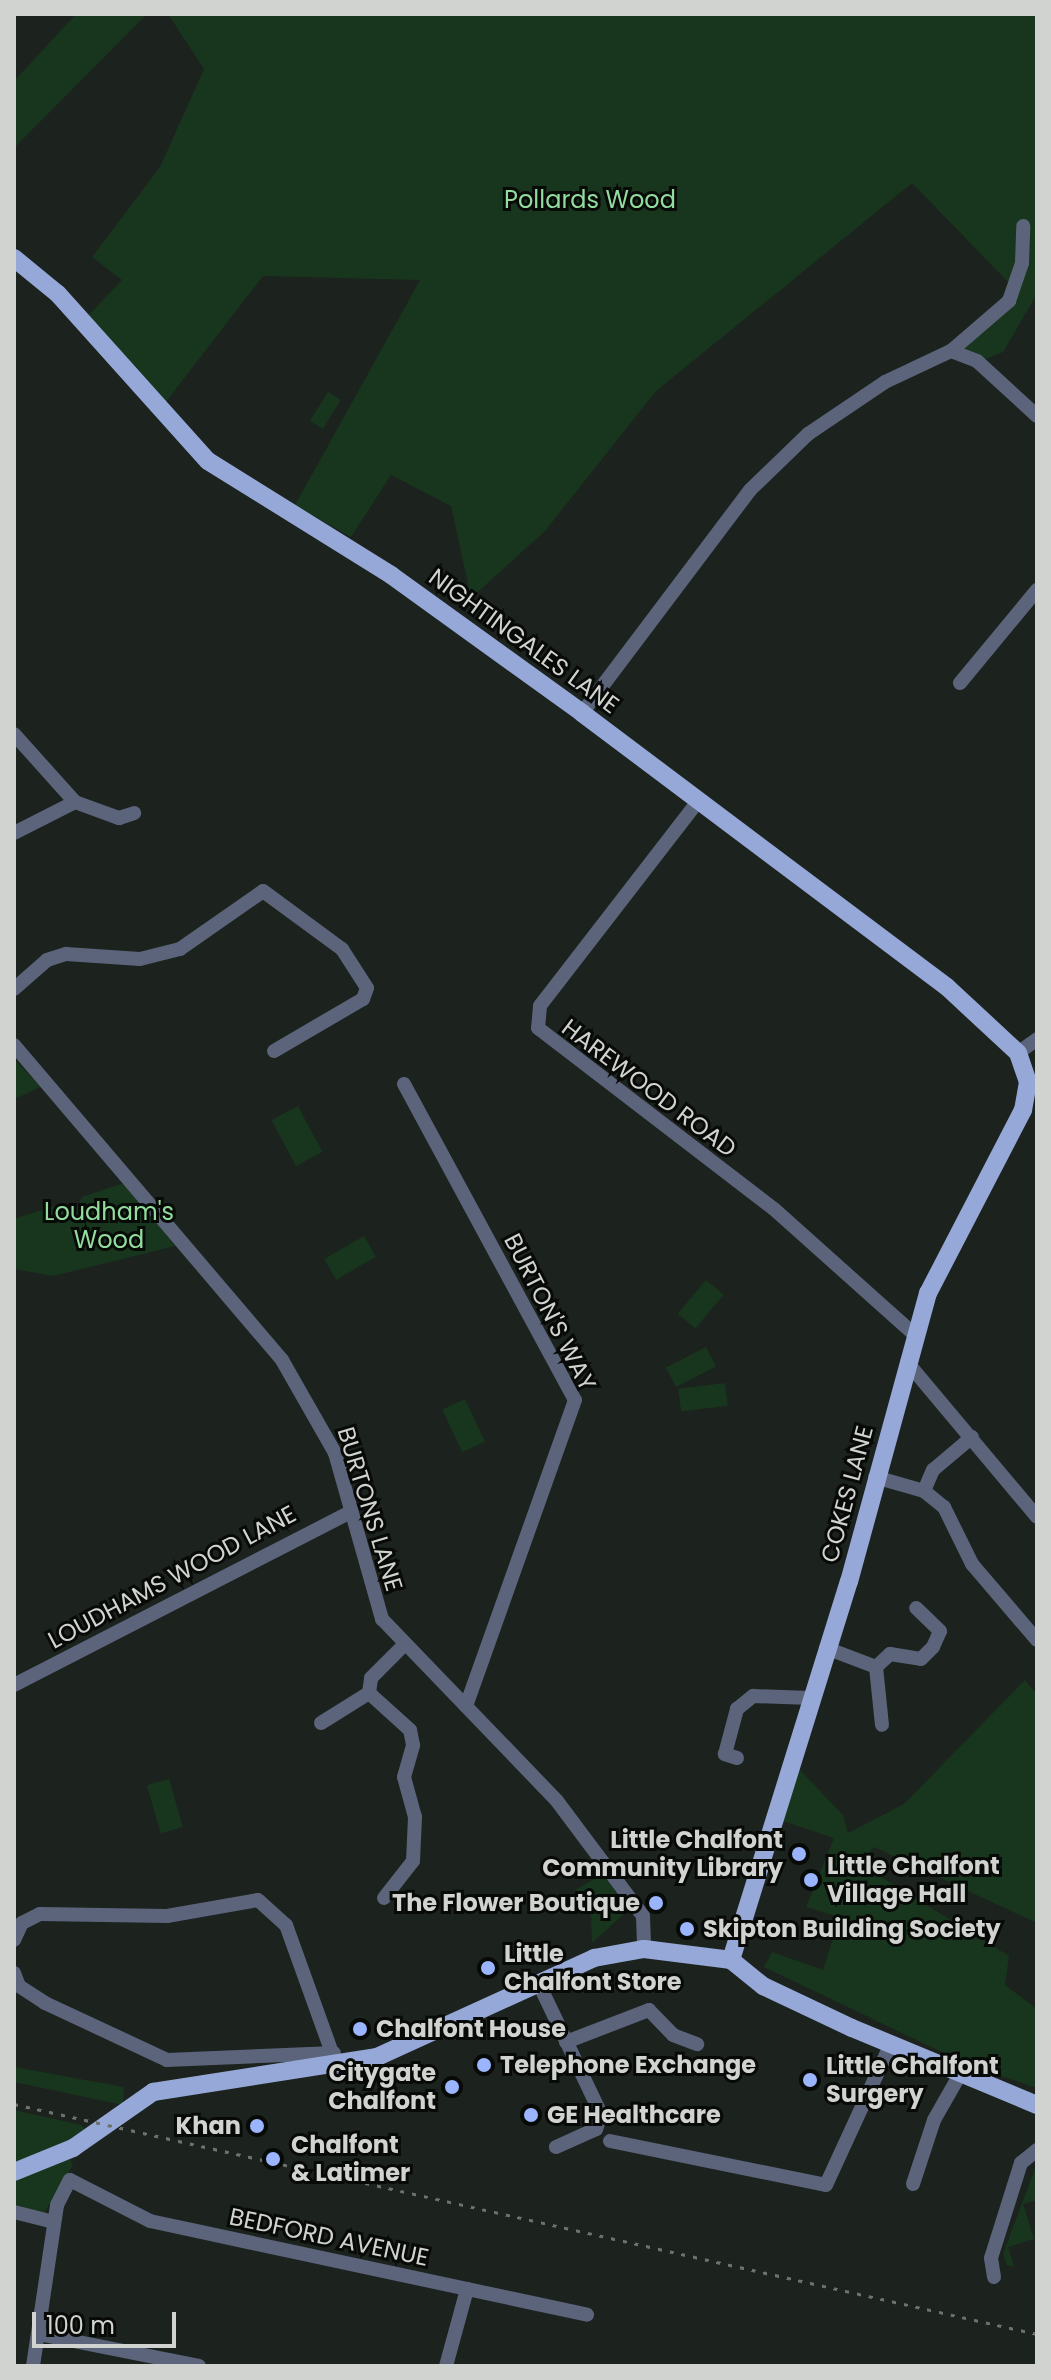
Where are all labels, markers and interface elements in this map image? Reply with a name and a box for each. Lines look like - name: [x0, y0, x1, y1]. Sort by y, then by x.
- park label: Pollards Wood: [504, 186, 676, 214]
- street label: NIGHTINGALES LANE: [423, 562, 625, 720]
- street label: HAREWOOD ROAD: [556, 1013, 742, 1163]
- park label: Loudham's Wood: [44, 1198, 174, 1254]
- street label: BURTON'S WAY: [498, 1229, 602, 1395]
- street label: BURTONS LANE: [331, 1423, 409, 1595]
- street label: COKES LANE: [815, 1423, 879, 1565]
- street label: LOUDHAMS WOOD LANE: [43, 1499, 301, 1655]
- place label: Little Chalfont Community Library: [542, 1826, 783, 1882]
- marker: Little Chalfont Community Library: [790, 1845, 808, 1863]
- place label: Little Chalfont Village Hall: [827, 1852, 1000, 1908]
- marker: Little Chalfont Village Hall: [802, 1871, 820, 1889]
- place label: The Flower Boutique: [392, 1889, 640, 1917]
- marker: The Flower Boutique: [647, 1894, 665, 1912]
- place label: Skipton Building Society: [703, 1915, 1001, 1943]
- marker: Skipton Building Society: [678, 1920, 696, 1938]
- place label: Little Chalfont Store: [504, 1940, 682, 1996]
- marker: Little Chalfont Store: [479, 1959, 497, 1977]
- place label: Chalfont House: [376, 2015, 566, 2043]
- marker: Chalfont House: [351, 2020, 369, 2038]
- place label: Telephone Exchange: [500, 2051, 756, 2079]
- place label: Little Chalfont Surgery: [826, 2052, 999, 2108]
- marker: Telephone Exchange: [475, 2056, 493, 2074]
- place label: Citygate Chalfont: [328, 2059, 436, 2115]
- marker: Little Chalfont Surgery: [801, 2071, 819, 2089]
- marker: Citygate Chalfont: [443, 2078, 461, 2096]
- place label: GE Healthcare: [547, 2101, 721, 2129]
- marker: GE Healthcare: [522, 2106, 540, 2124]
- place label: Khan: [176, 2112, 241, 2140]
- marker: Khan: [248, 2117, 266, 2135]
- place label: Chalfont & Latimer: [291, 2131, 410, 2187]
- marker: Chalfont & Latimer: [262, 2148, 284, 2170]
- street label: BEDFORD AVENUE: [227, 2202, 431, 2272]
- scale bar: [36, 2296, 180, 2346]
- text: 100 m: [46, 2309, 115, 2342]

